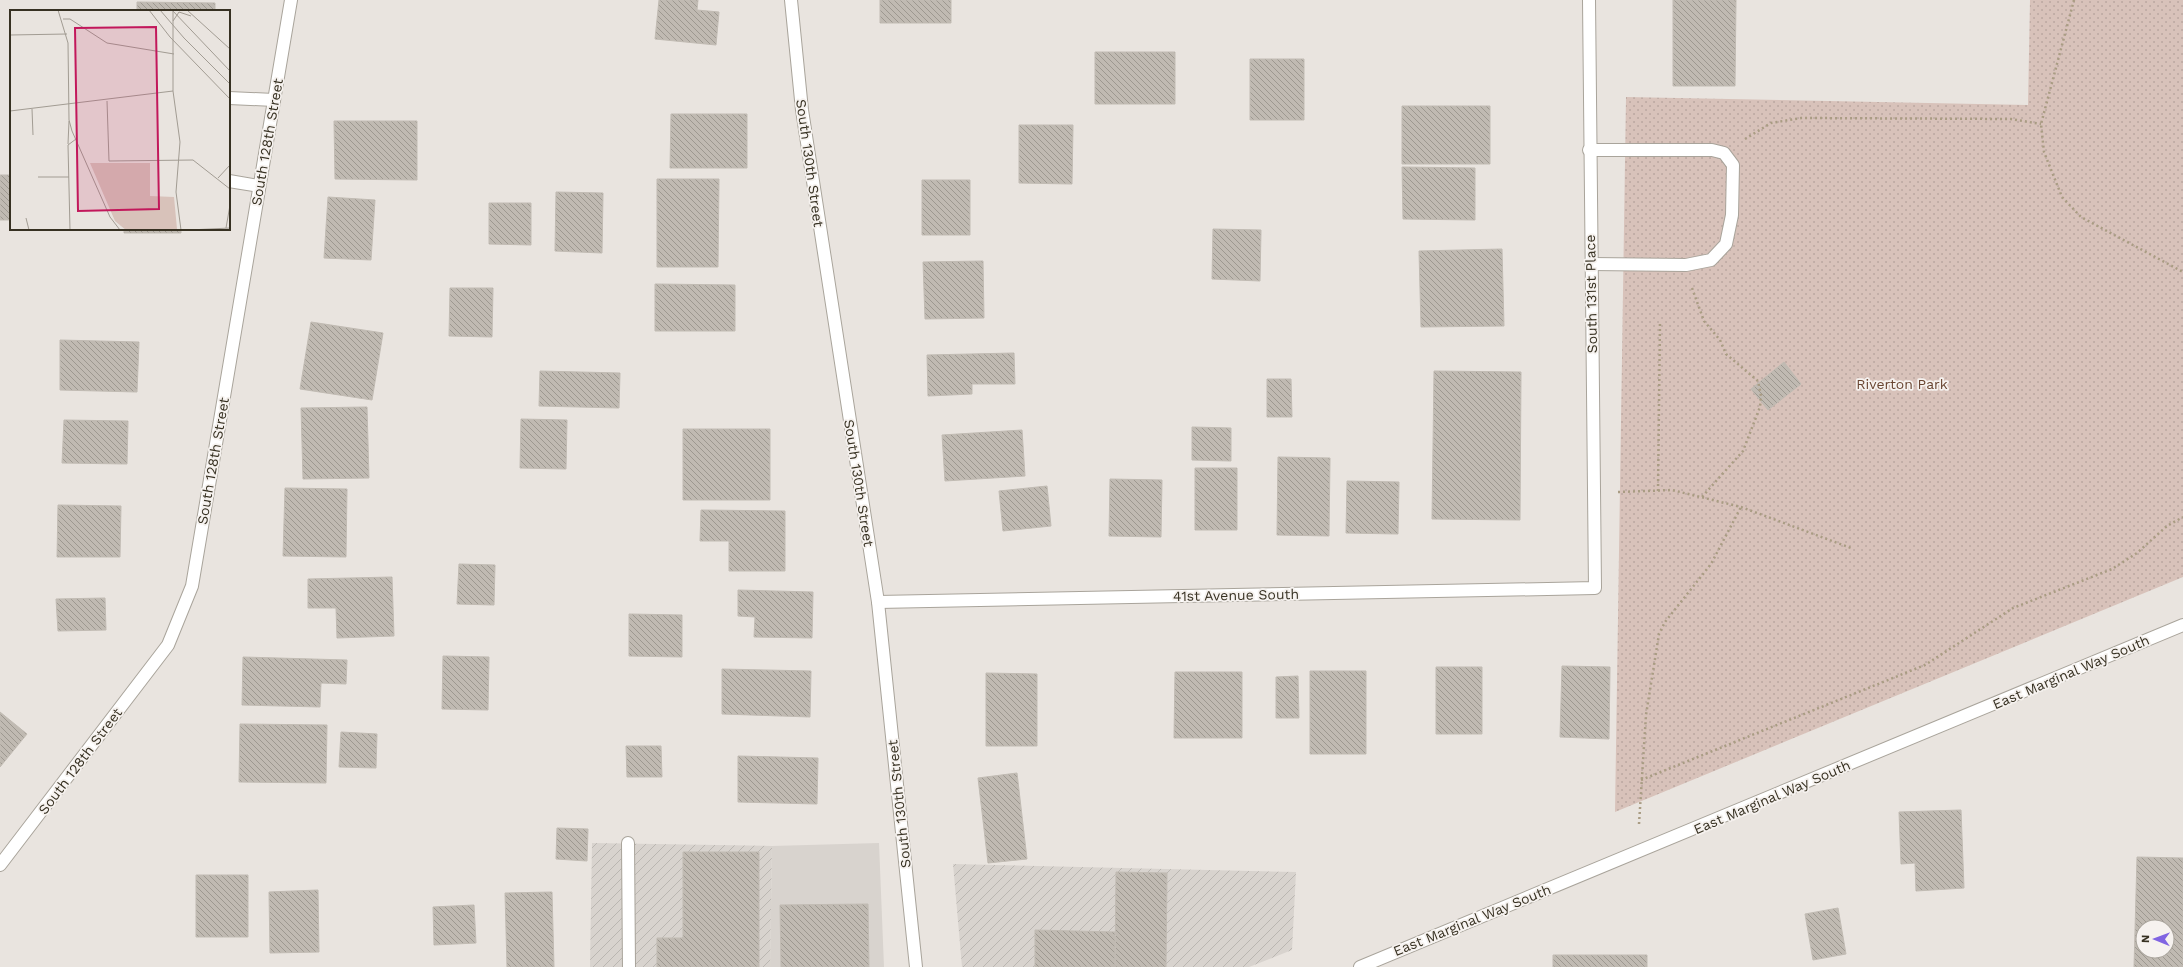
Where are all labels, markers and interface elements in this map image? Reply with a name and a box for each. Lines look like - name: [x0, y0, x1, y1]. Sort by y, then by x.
- inset map: [10, 10, 230, 230]
- street label: South 128th Street: [248, 77, 286, 207]
- street label: South 130th Street: [793, 98, 827, 228]
- street label: South 131st Place: [1582, 234, 1600, 354]
- park label: Riverton Park: [1856, 376, 1948, 392]
- street label: South 128th Street: [194, 396, 232, 526]
- street label: South 130th Street: [841, 418, 877, 548]
- street label: 41st Avenue South: [1173, 586, 1299, 604]
- street label: East Marginal Way South: [1990, 632, 2152, 712]
- street label: South 128th Street: [35, 705, 125, 817]
- street label: South 130th Street: [884, 739, 914, 869]
- street label: East Marginal Way South: [1691, 757, 1853, 837]
- street label: East Marginal Way South: [1391, 881, 1553, 959]
- north arrow: [2135, 919, 2175, 959]
- text: N: [2139, 935, 2152, 943]

